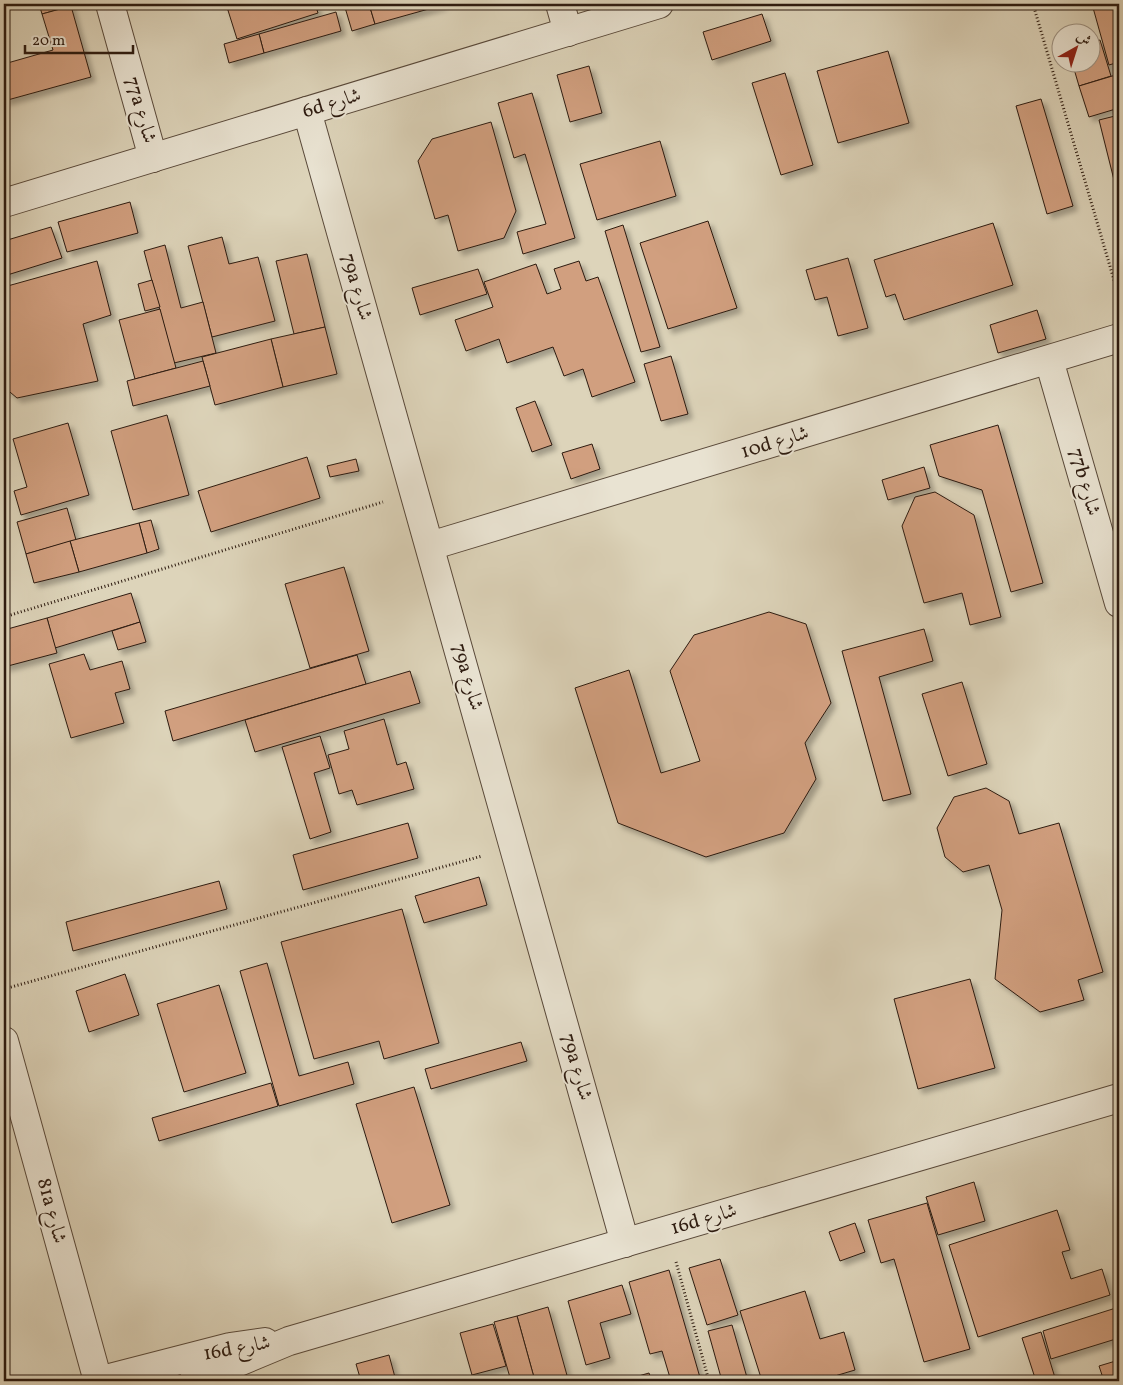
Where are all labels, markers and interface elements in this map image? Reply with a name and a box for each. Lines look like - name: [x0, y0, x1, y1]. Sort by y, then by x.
- scale bar: [25, 22, 132, 54]
- north arrow: [1050, 22, 1100, 72]
- text: ش: [1072, 27, 1095, 51]
- text: 20 m: [32, 31, 65, 52]
- street label: 77a شارع: [115, 73, 163, 147]
- street label: 6d شارع: [299, 82, 365, 128]
- street label: 79a شارع: [331, 250, 379, 324]
- street label: 10d شارع: [738, 419, 813, 469]
- street label: 77b شارع: [1059, 445, 1107, 520]
- street label: 79a شارع: [442, 640, 490, 714]
- street label: 79a شارع: [551, 1030, 599, 1104]
- street label: 81a شارع: [27, 1175, 73, 1247]
- street label: 16d شارع: [668, 1197, 741, 1245]
- street label: 16d شارع: [201, 1329, 273, 1371]

